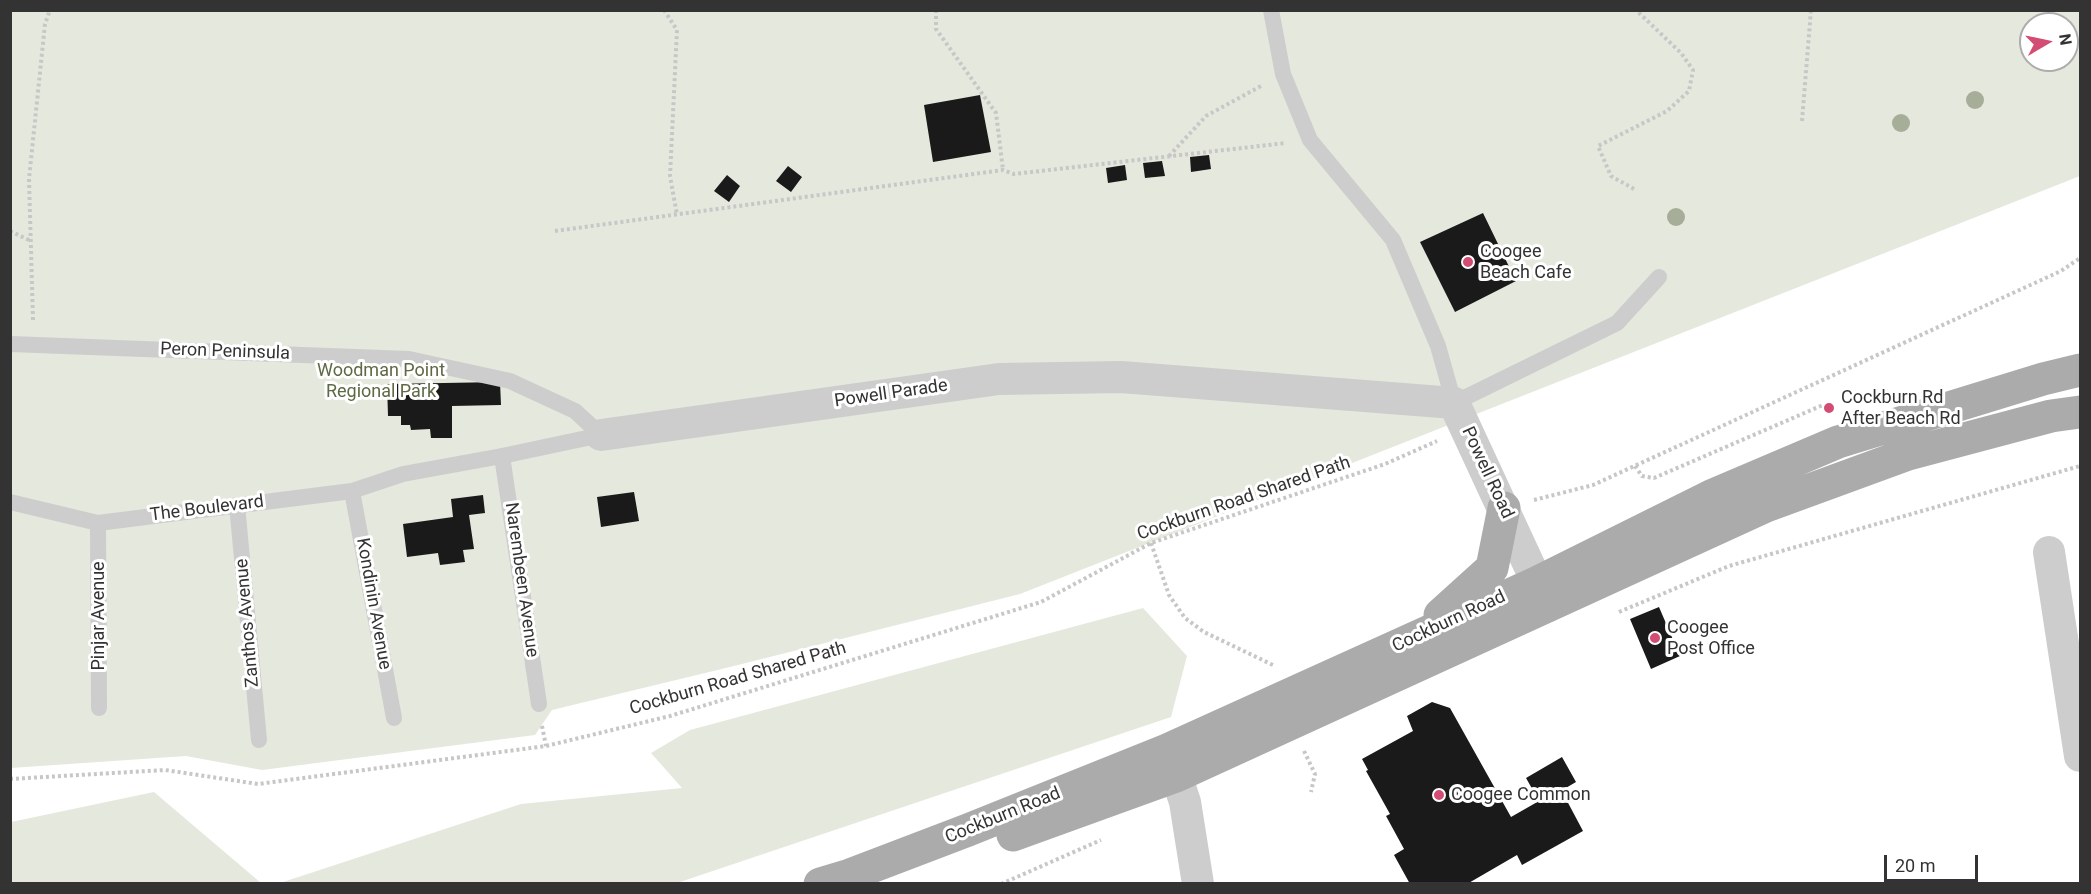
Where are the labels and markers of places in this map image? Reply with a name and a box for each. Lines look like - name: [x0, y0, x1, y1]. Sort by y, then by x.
- place label: Coogee Beach Cafe: [1480, 241, 1571, 284]
- marker: Coogee Beach Cafe: [1461, 255, 1475, 269]
- place label: Cockburn Rd After Beach Rd: [1841, 387, 1961, 430]
- marker: Cockburn Rd After Beach Rd: [1822, 401, 1836, 415]
- place label: Coogee Post Office: [1667, 617, 1755, 660]
- marker: Coogee Post Office: [1648, 631, 1662, 645]
- place label: Coogee Common: [1451, 784, 1591, 806]
- marker: Coogee Common: [1432, 788, 1446, 802]

